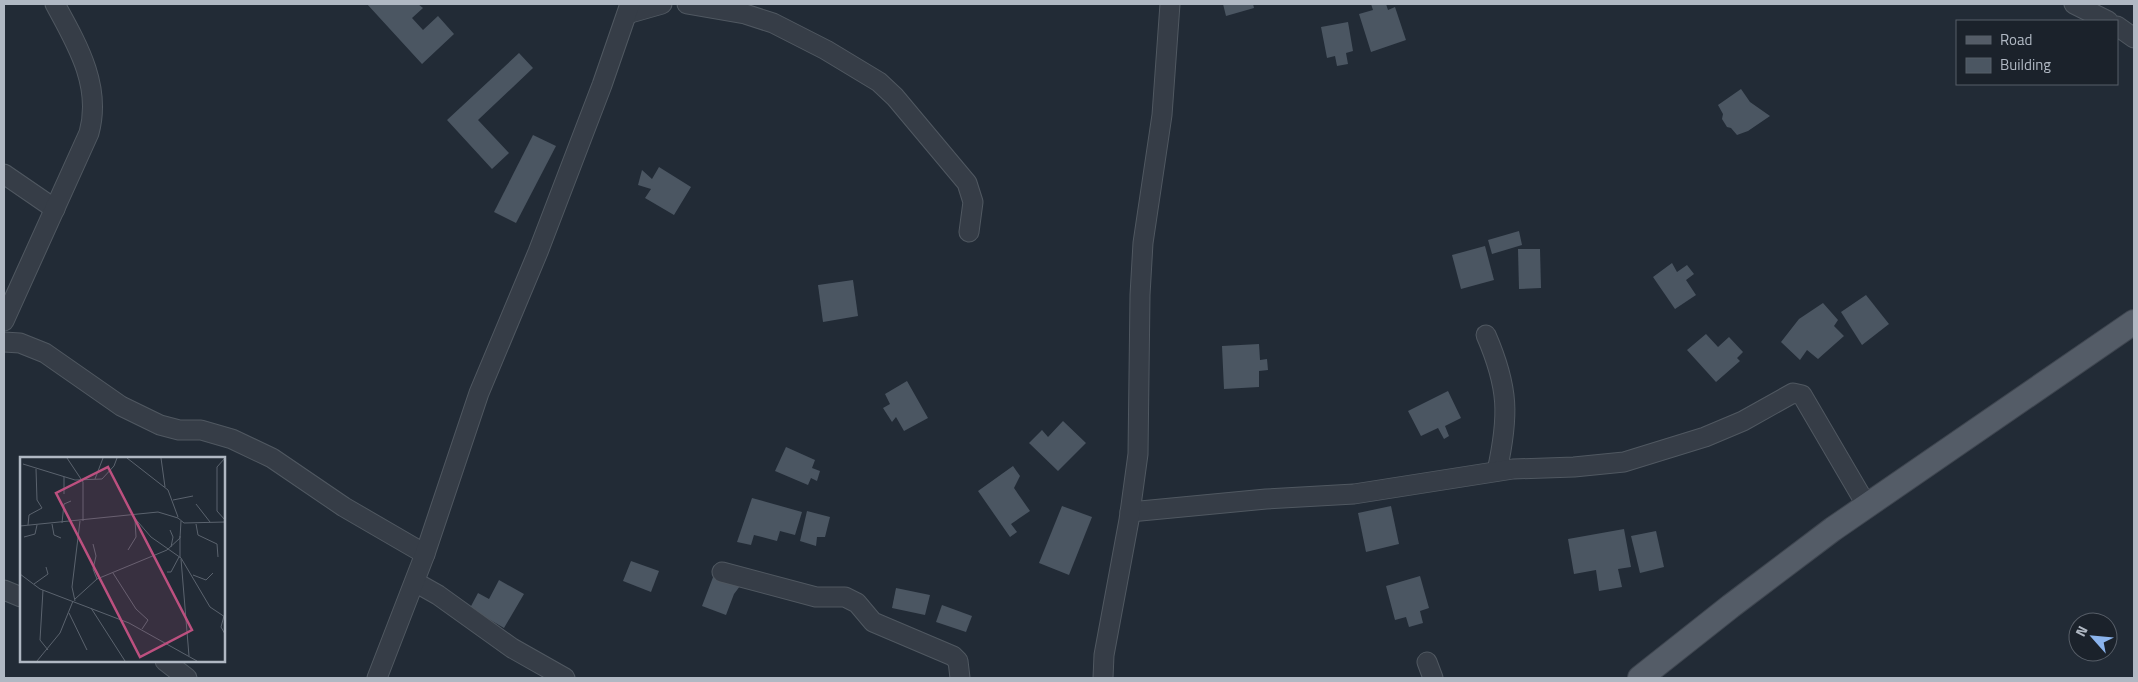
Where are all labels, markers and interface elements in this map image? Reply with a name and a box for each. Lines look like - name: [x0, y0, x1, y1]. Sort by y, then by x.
- legend: [1956, 20, 2118, 85]
- text: Road: [2000, 28, 2032, 51]
- text: Building: [2000, 53, 2051, 76]
- inset map: [20, 457, 225, 662]
- north arrow: [2068, 612, 2118, 662]
- text: N: [2069, 622, 2093, 640]

